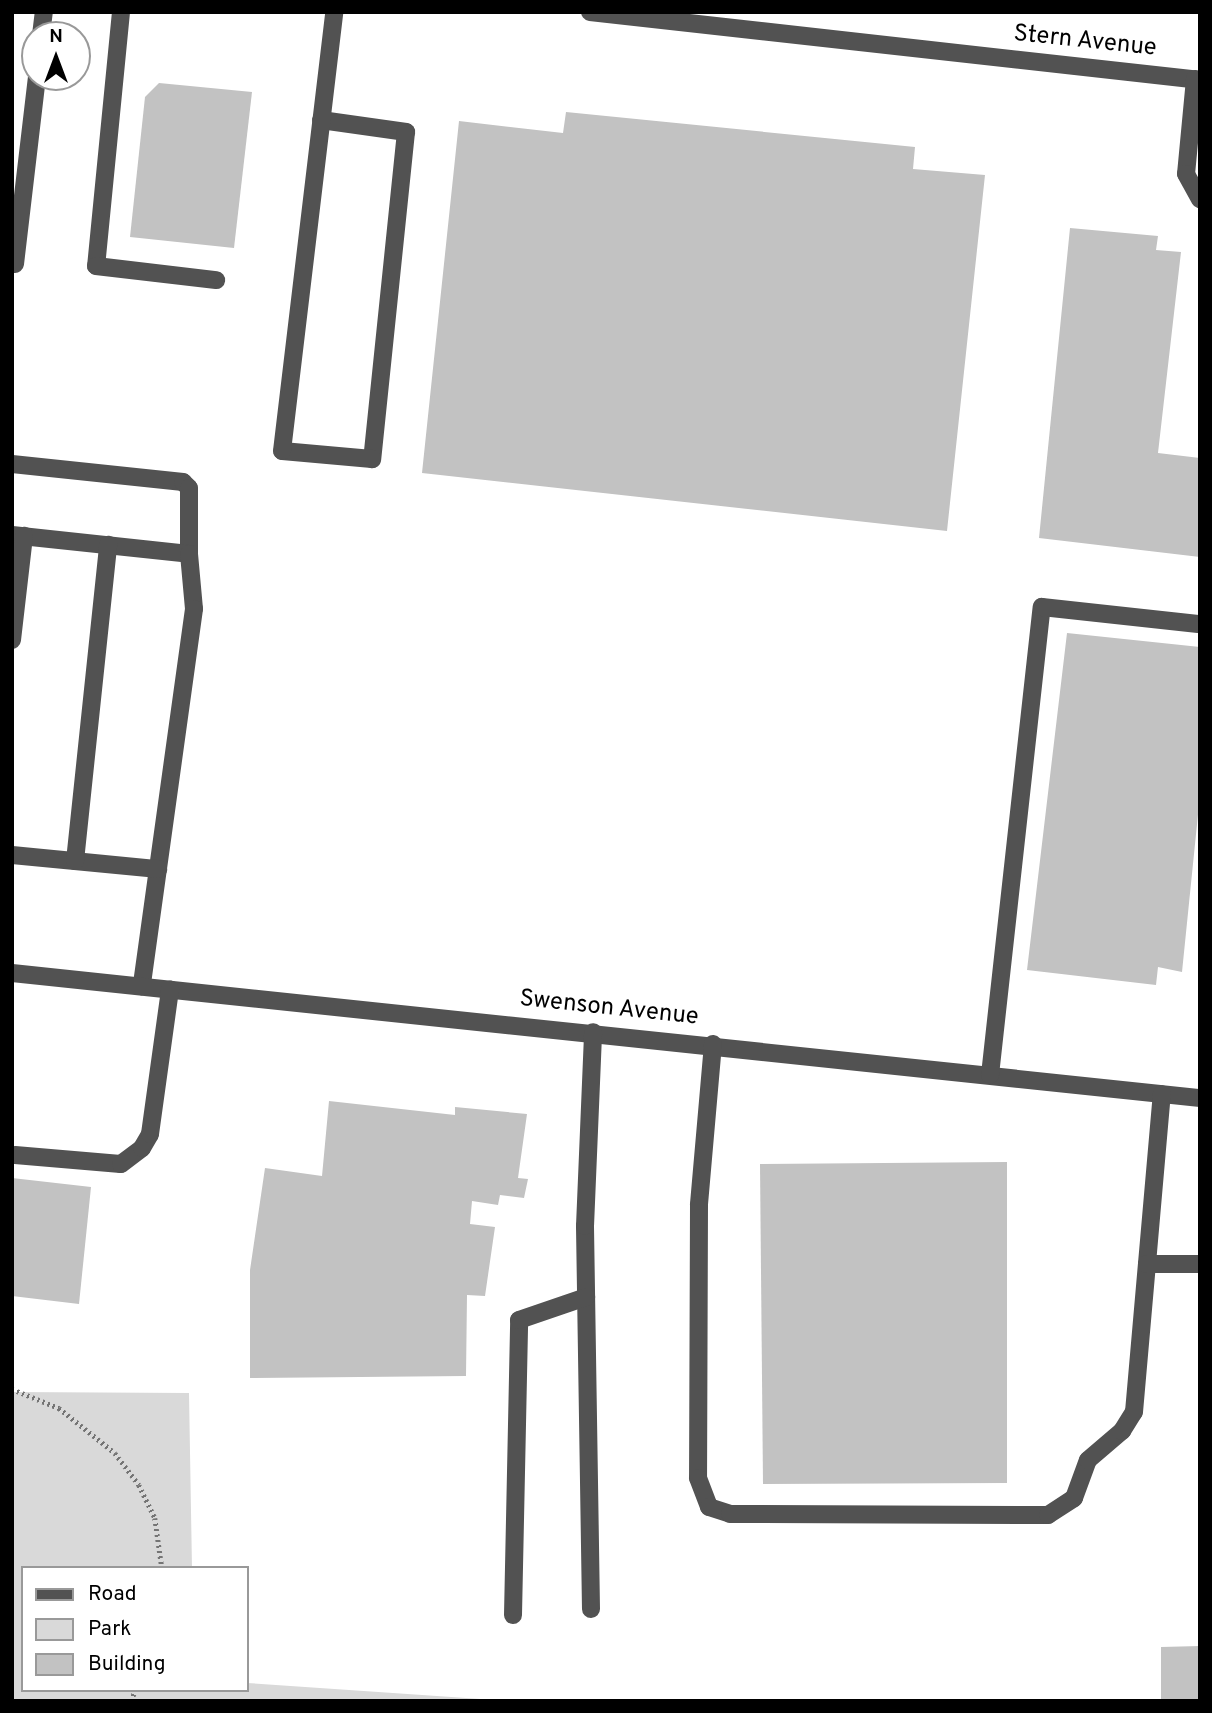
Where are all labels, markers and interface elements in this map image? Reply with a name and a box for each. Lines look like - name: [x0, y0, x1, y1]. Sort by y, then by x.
- street label: Stern Avenue: [1012, 20, 1158, 64]
- north arrow: [21, 21, 91, 91]
- text: N: [49, 25, 63, 49]
- street label: Swenson Avenue: [518, 985, 700, 1033]
- legend: [21, 1566, 248, 1692]
- text: Road: [88, 1581, 137, 1608]
- text: Park: [88, 1616, 131, 1643]
- text: Building: [88, 1651, 166, 1678]

